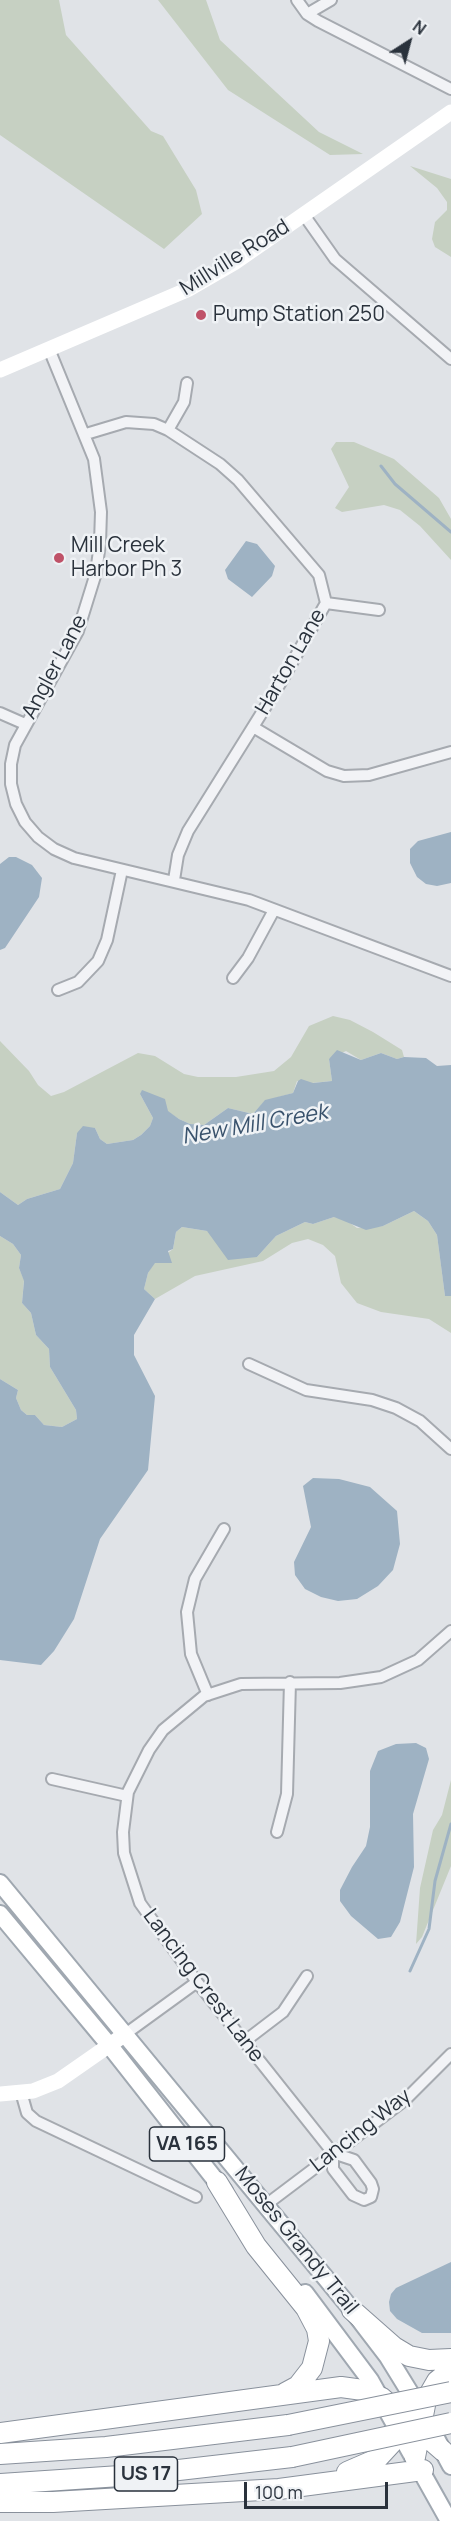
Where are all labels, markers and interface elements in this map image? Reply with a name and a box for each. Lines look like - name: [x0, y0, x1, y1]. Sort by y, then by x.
- north arrow: [379, 12, 439, 72]
- text: N: [408, 15, 431, 40]
- street label: Millville Road: [176, 214, 294, 302]
- place label: Pump Station 250: [213, 302, 385, 328]
- marker: Pump Station 250: [194, 308, 208, 322]
- place label: Mill Creek Harbor Ph 3: [71, 533, 182, 583]
- marker: Mill Creek Harbor Ph 3: [52, 551, 66, 565]
- street label: Harton Lane: [251, 605, 331, 719]
- street label: Angler Lane: [17, 611, 93, 723]
- water label: New Mill Creek: [180, 1099, 330, 1151]
- street label: Lancing Crest Lane: [137, 1904, 269, 2068]
- street label: Lancing Way: [306, 2084, 416, 2178]
- road number: VA 165: [150, 2127, 225, 2161]
- street label: Moses Grandy Trail: [229, 2162, 363, 2320]
- road number: US 17: [114, 2457, 178, 2491]
- scale bar: [247, 2470, 391, 2508]
- text: 100 m: [255, 2480, 303, 2504]

